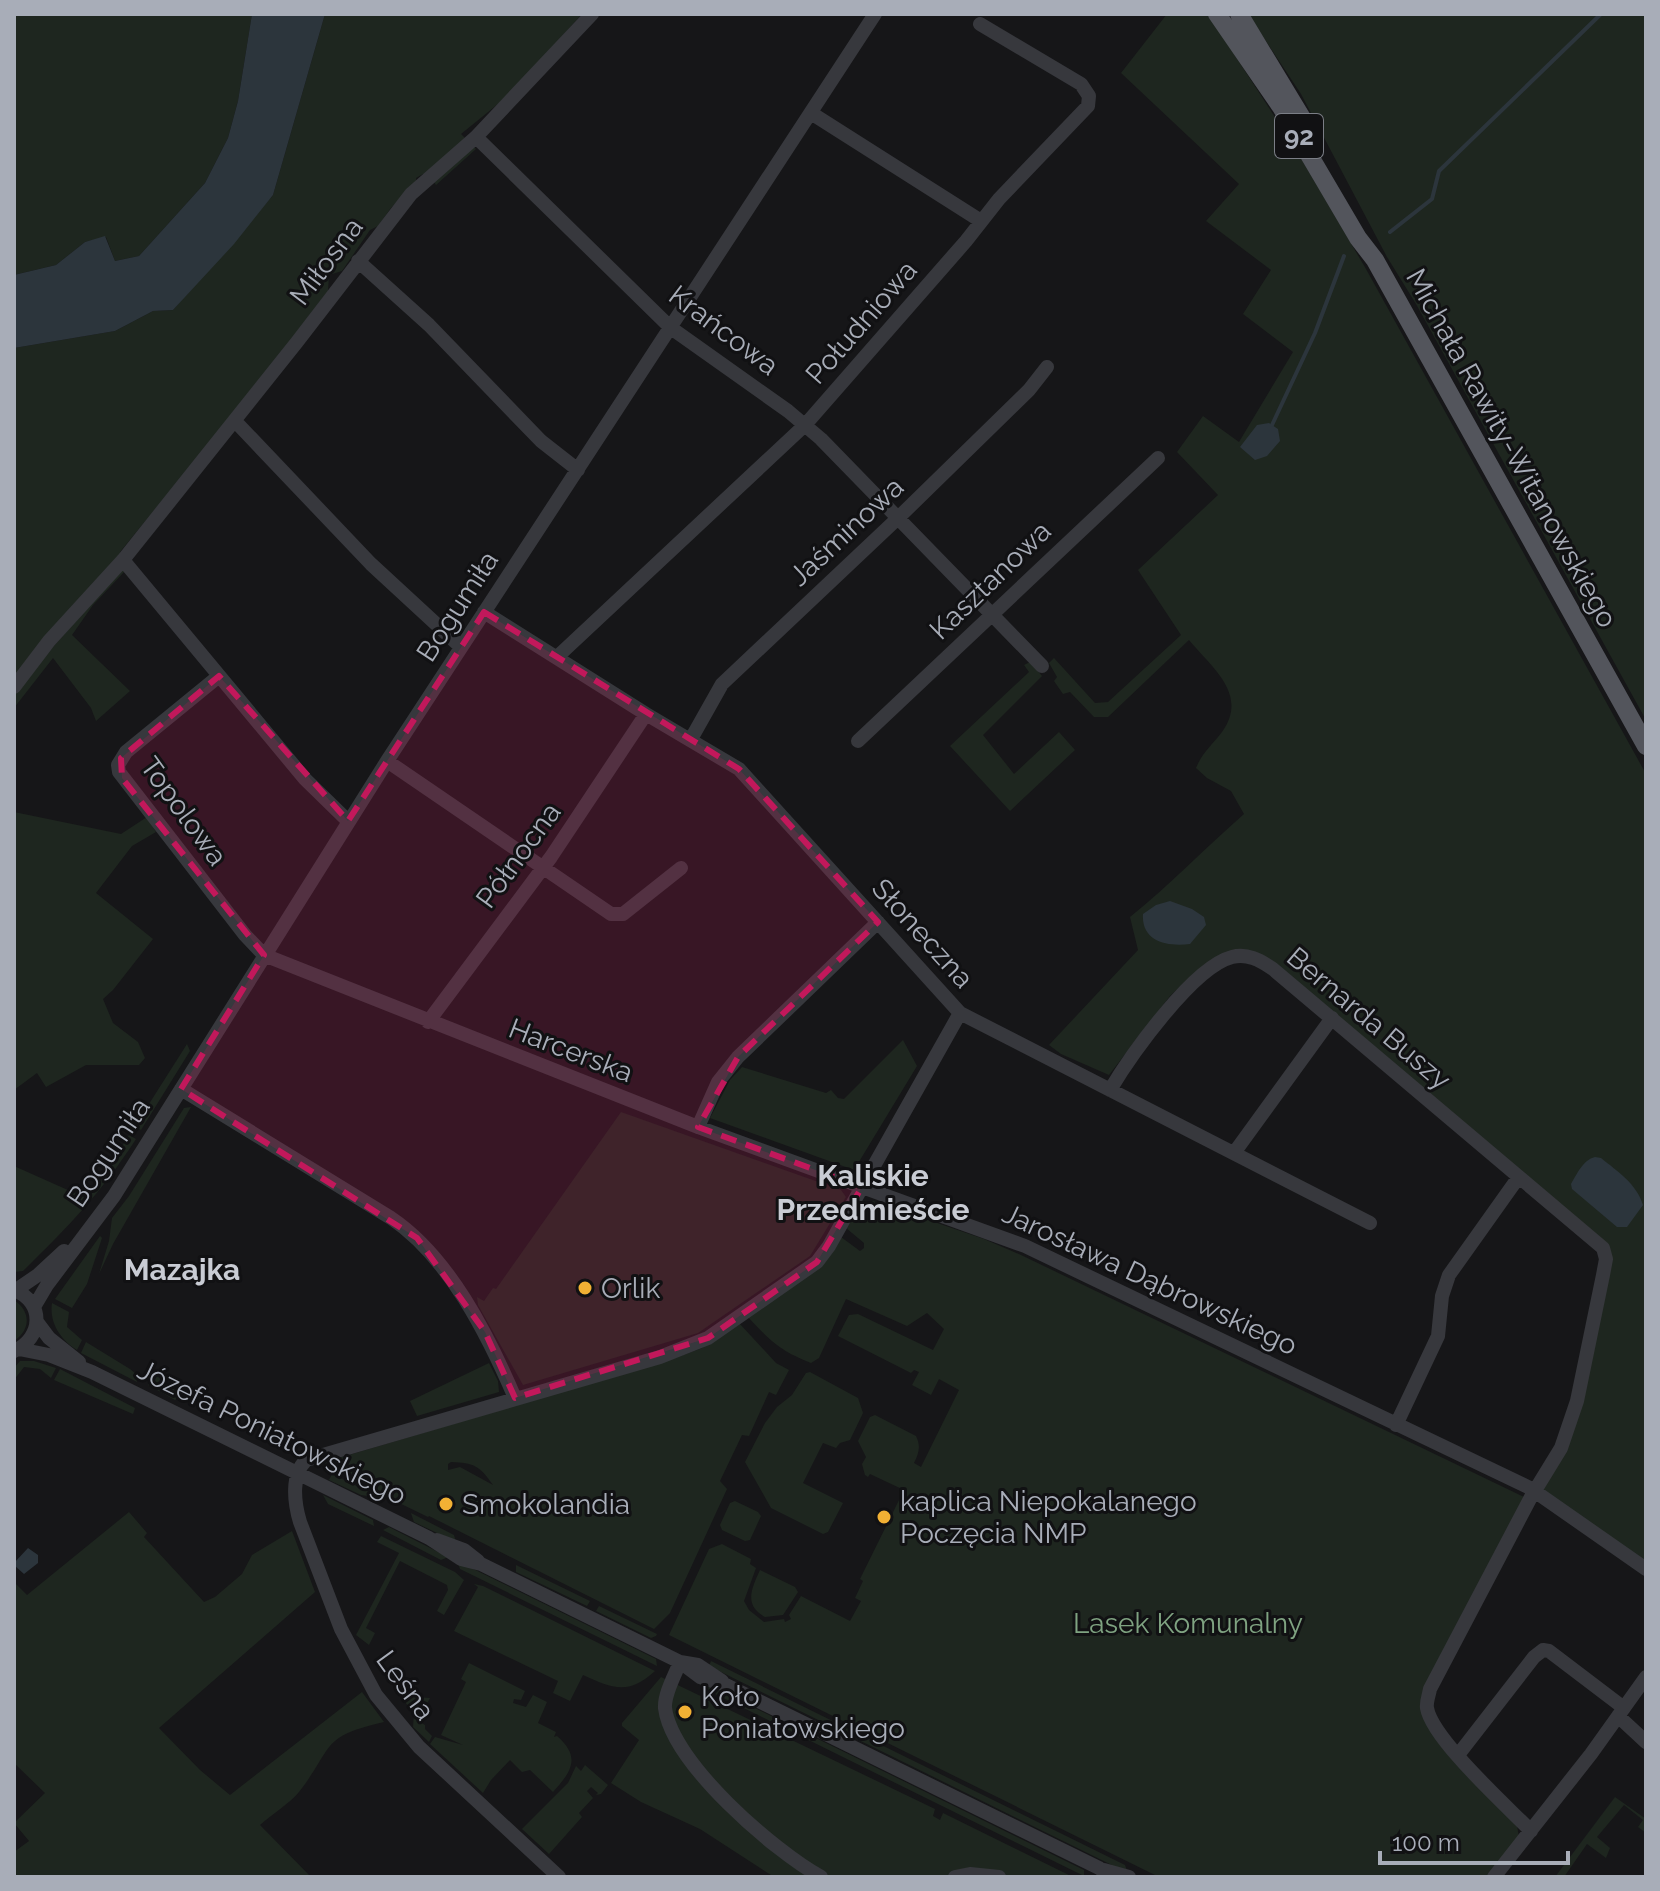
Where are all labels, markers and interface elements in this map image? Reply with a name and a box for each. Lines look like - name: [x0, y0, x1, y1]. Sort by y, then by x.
- road number: 92: [1275, 114, 1323, 158]
- street label: Miłosna: [283, 211, 370, 311]
- street label: Południowa: [799, 254, 924, 391]
- street label: Michała Rawity-Witanowskiego: [1399, 263, 1624, 633]
- street label: Krańcowa: [662, 279, 785, 382]
- street label: Jaśminowa: [782, 470, 910, 593]
- street label: Kasztanowa: [923, 515, 1058, 646]
- street label: Bogumiła: [410, 545, 505, 667]
- street label: Topolowa: [133, 751, 234, 872]
- street label: Północna: [469, 796, 568, 914]
- street label: Słoneczna: [865, 872, 980, 995]
- street label: Bernarda Buszy: [1280, 940, 1457, 1096]
- street label: Harcerska: [504, 1012, 638, 1089]
- street label: Bogumiła: [60, 1091, 157, 1213]
- district label: Kaliskie Przedmieście: [776, 1158, 970, 1227]
- street label: Jarosława Dąbrowskiego: [997, 1197, 1302, 1362]
- district label: Mazajka: [124, 1252, 240, 1287]
- place label: Orlik: [601, 1272, 660, 1305]
- marker: Orlik: [576, 1279, 594, 1297]
- street label: Józefa Poniatowskiego: [132, 1353, 412, 1512]
- place label: kaplica Niepokalanego Poczęcia NMP: [900, 1485, 1197, 1550]
- place label: Smokolandia: [462, 1488, 630, 1521]
- marker: Smokolandia: [437, 1495, 455, 1513]
- marker: kaplica Niepokalanego Poczęcia NMP: [875, 1508, 893, 1526]
- park label: Lasek Komunalny: [1073, 1607, 1303, 1640]
- street label: Leśna: [369, 1644, 442, 1726]
- place label: Koło Poniatowskiego: [701, 1680, 905, 1745]
- marker: Koło Poniatowskiego: [676, 1703, 694, 1721]
- scale bar: [1380, 1815, 1568, 1865]
- text: 100 m: [1392, 1828, 1460, 1857]

